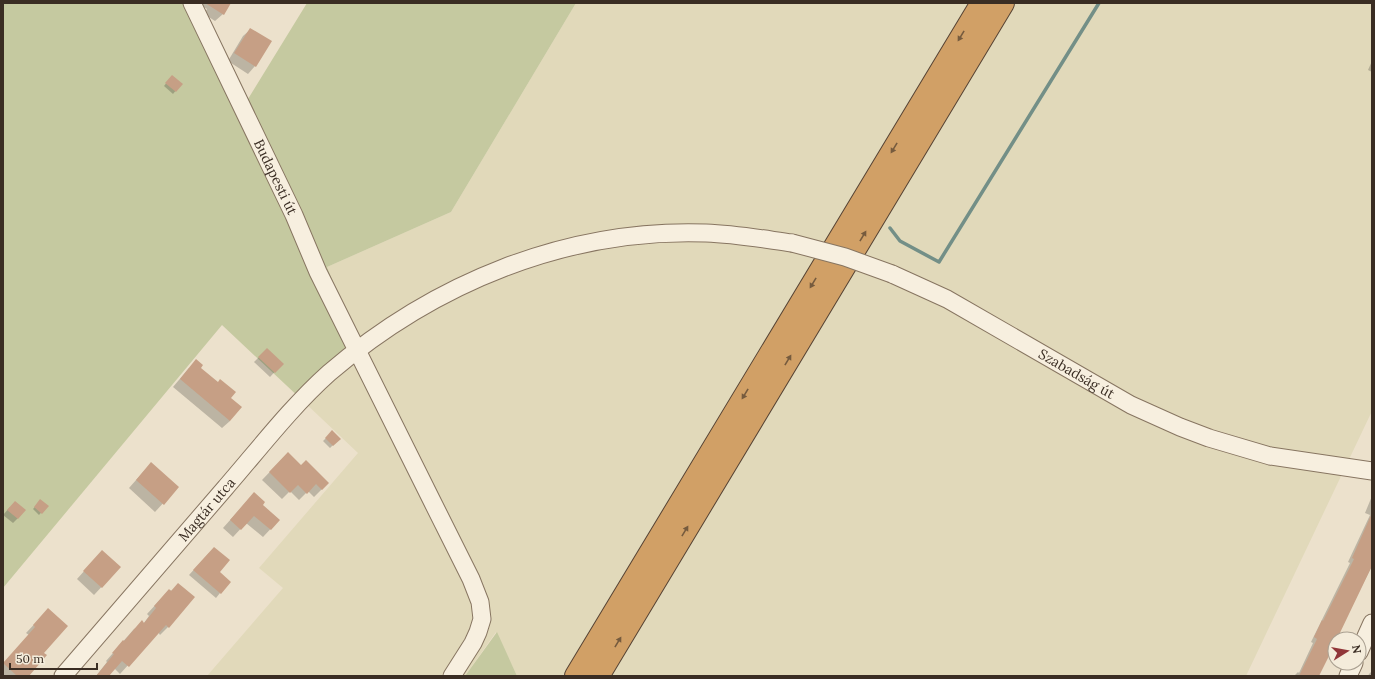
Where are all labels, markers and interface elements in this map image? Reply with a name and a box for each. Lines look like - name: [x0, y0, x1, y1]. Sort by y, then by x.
- one-way arrow: [958, 30, 965, 42]
- street label: Budapesti út: [250, 136, 302, 218]
- one-way arrow: [891, 142, 898, 154]
- one-way arrow: [859, 230, 866, 242]
- one-way arrow: [809, 277, 816, 289]
- street label: Szabadság út: [1035, 345, 1118, 403]
- one-way arrow: [785, 354, 792, 366]
- one-way arrow: [742, 388, 749, 400]
- street label: Magtár utca: [174, 474, 239, 545]
- one-way arrow: [682, 525, 689, 537]
- north arrow: [1327, 631, 1367, 671]
- one-way arrow: [615, 636, 622, 648]
- text: N: [1349, 644, 1365, 655]
- scale bar: [10, 645, 97, 671]
- text: 50 m: [16, 651, 44, 666]

